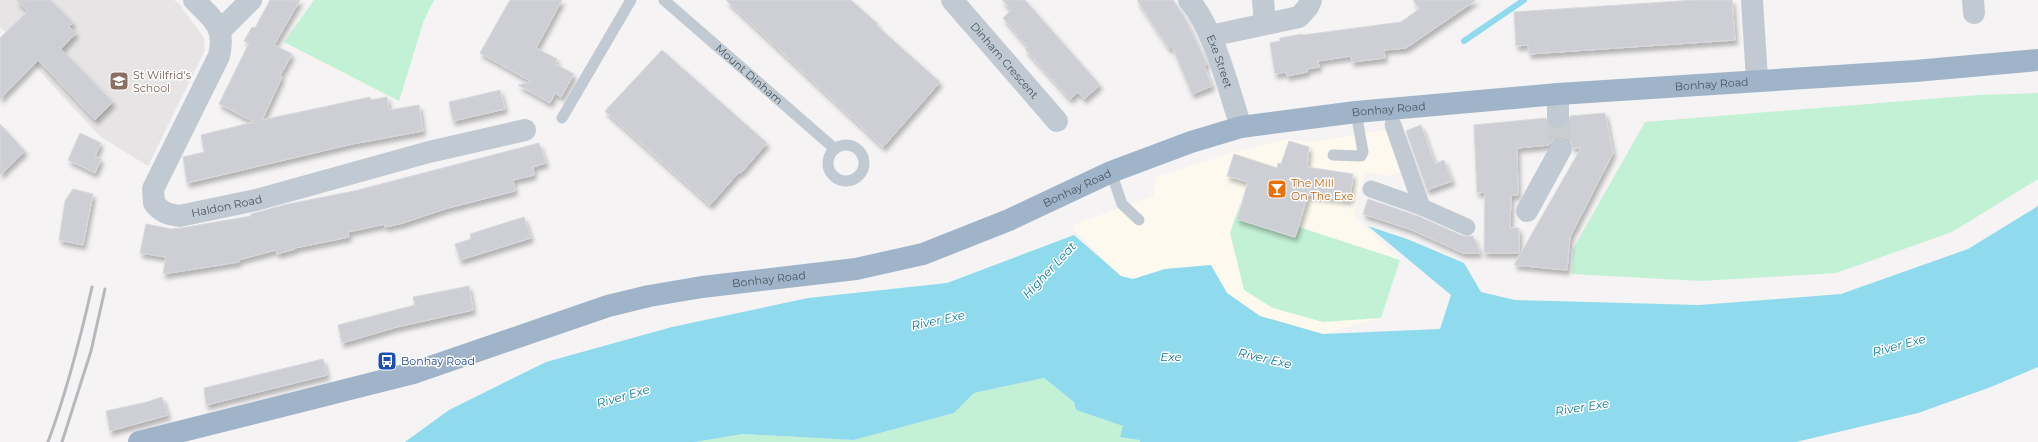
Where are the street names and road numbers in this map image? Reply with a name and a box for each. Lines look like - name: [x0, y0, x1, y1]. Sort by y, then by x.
- street label: Dinham Crescent: [967, 19, 1042, 102]
- street label: Exe Street: [1203, 32, 1236, 90]
- street label: Mount Dinham: [713, 41, 786, 107]
- street label: Bonhay Road: [1674, 75, 1749, 93]
- street label: Bonhay Road: [1351, 99, 1426, 119]
- street label: Bonhay Road: [1040, 166, 1113, 210]
- street label: Haldon Road: [190, 192, 264, 220]
- street label: Bonhay Road: [731, 268, 806, 290]

